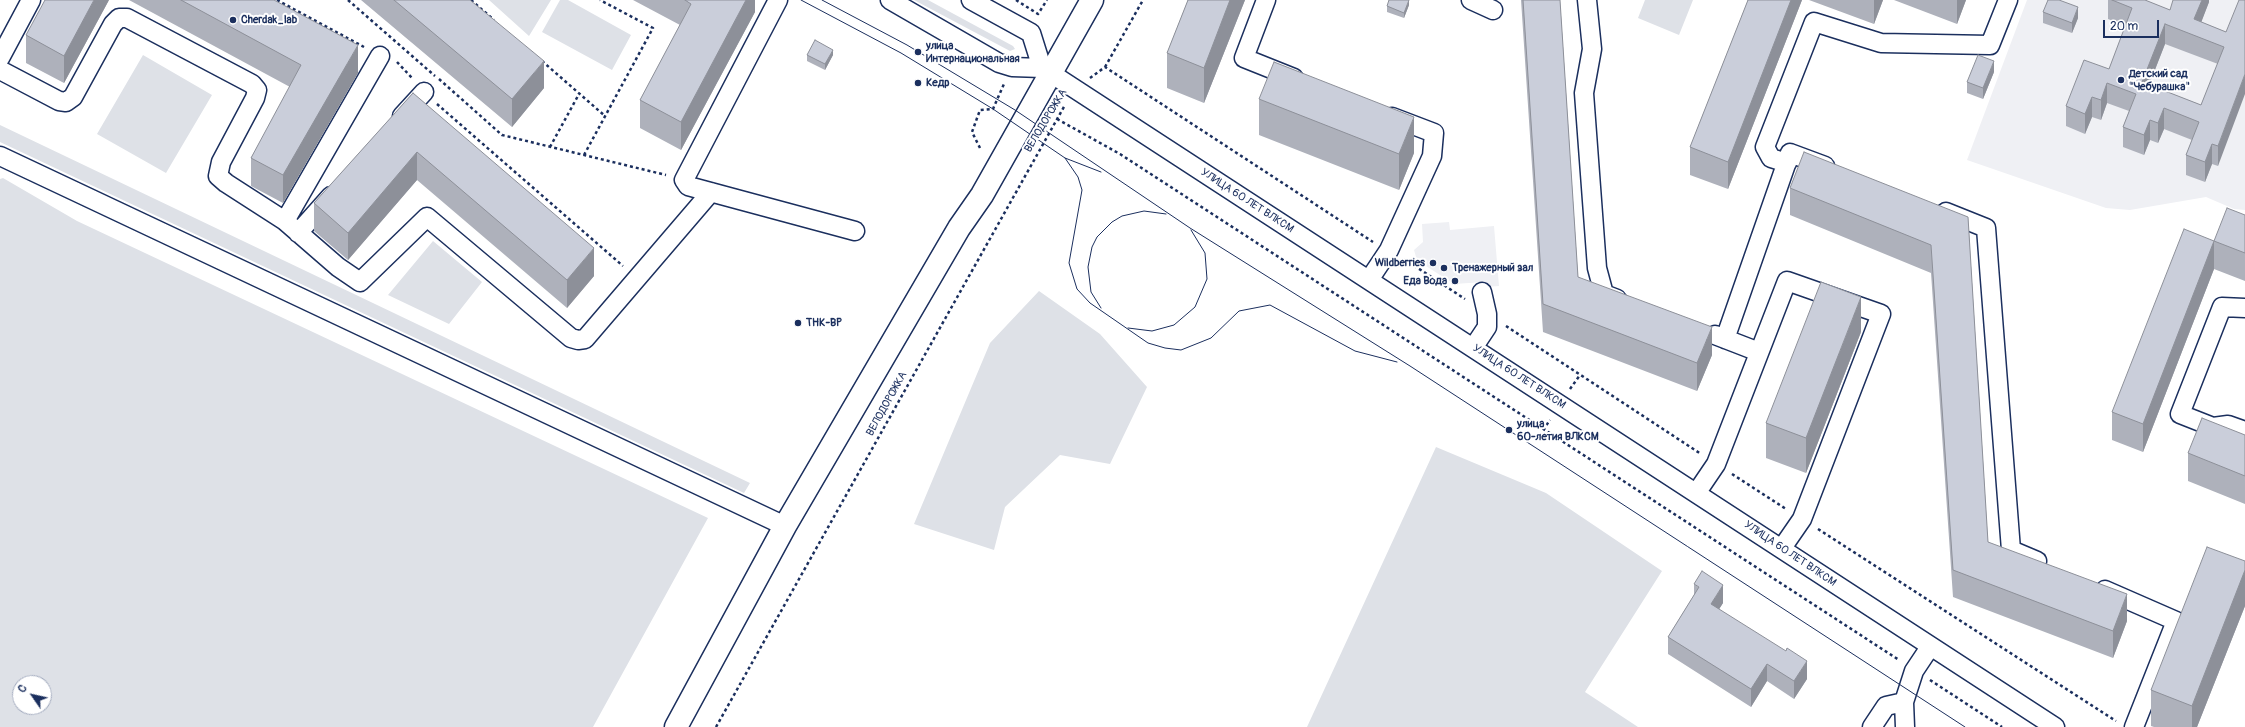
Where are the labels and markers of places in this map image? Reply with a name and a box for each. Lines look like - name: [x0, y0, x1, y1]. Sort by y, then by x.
- place label: Cherdak_lab: [241, 13, 297, 27]
- marker: Cherdak_lab: [228, 15, 238, 25]
- place label: улица Интернациональная: [926, 39, 1020, 65]
- marker: улица Интернациональная: [913, 47, 923, 57]
- place label: Детский сад "Чебурашка": [2129, 67, 2190, 93]
- marker: Детский сад "Чебурашка": [2116, 75, 2126, 85]
- place label: Кедр: [926, 76, 950, 90]
- marker: Кедр: [913, 78, 923, 88]
- place label: Wildberries: [1375, 256, 1425, 270]
- marker: Wildberries: [1428, 258, 1438, 268]
- place label: Тренажерный зал: [1452, 261, 1533, 275]
- marker: Тренажерный зал: [1439, 263, 1449, 273]
- place label: Еда Вода: [1403, 274, 1447, 288]
- marker: Еда Вода: [1450, 276, 1460, 286]
- place label: ТНК-ВР: [806, 316, 842, 330]
- marker: ТНК-ВР: [793, 318, 803, 328]
- place label: улица 60-летия ВЛКСМ: [1517, 417, 1599, 443]
- marker: улица 60-летия ВЛКСМ: [1504, 425, 1514, 435]

